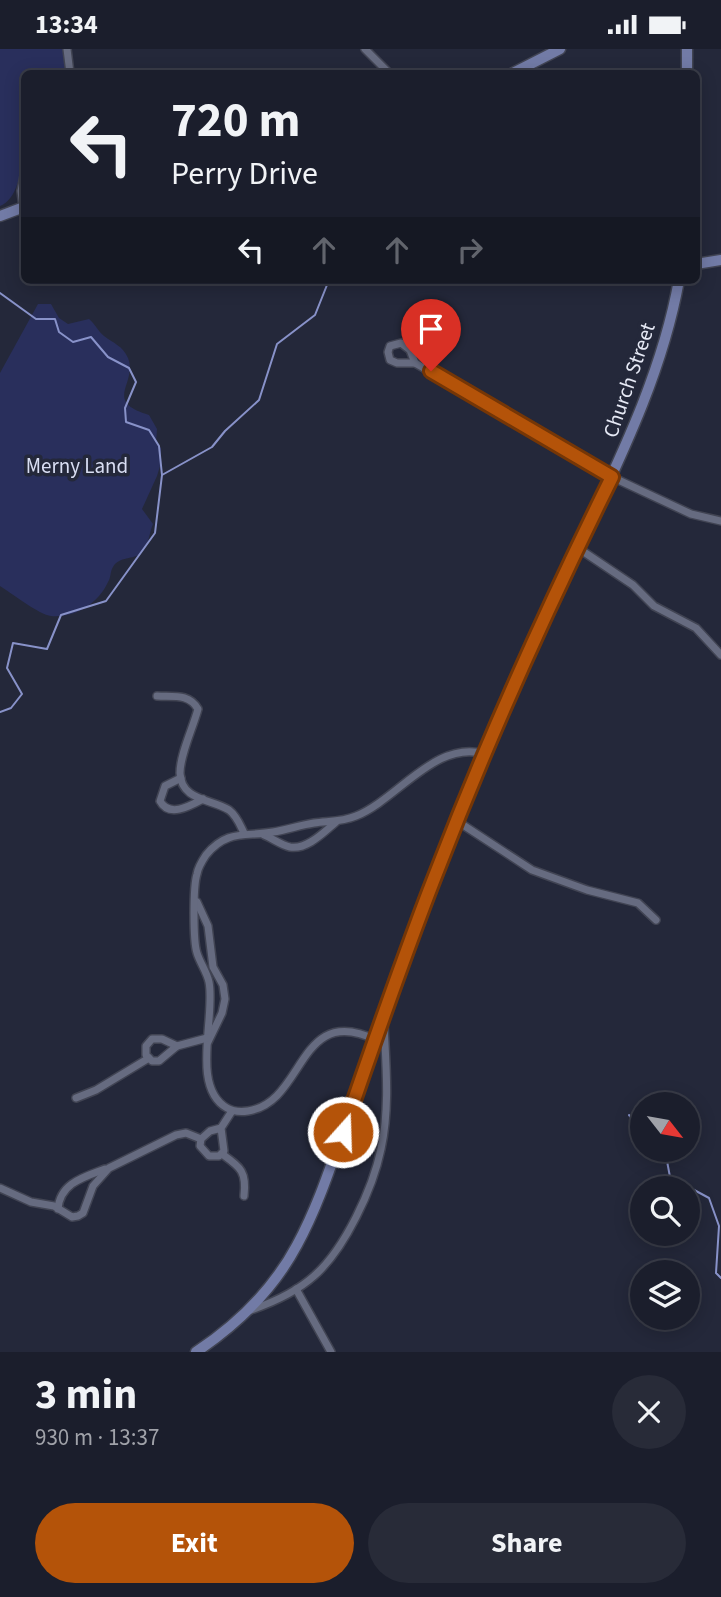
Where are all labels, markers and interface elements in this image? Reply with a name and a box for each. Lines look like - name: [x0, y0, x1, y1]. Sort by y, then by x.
- text: 13:34: [35, 6, 98, 43]
- text: 720 m: [171, 86, 300, 156]
- icon: left: [56, 98, 147, 189]
- text: Perry Drive: [171, 151, 318, 197]
- icon: left: [232, 231, 270, 269]
- icon: ahead: [305, 231, 343, 269]
- icon: ahead: [378, 231, 416, 269]
- icon: right: [451, 231, 489, 269]
- pin: [401, 299, 461, 371]
- icon: arrive: [412, 310, 450, 348]
- street label: Church Street: [595, 319, 663, 441]
- park label: Merny Land: [26, 451, 128, 481]
- north arrow: [630, 1092, 700, 1162]
- map controls: [630, 1092, 700, 1330]
- position arrow: [306, 1095, 380, 1169]
- button: search: [630, 1176, 700, 1246]
- button: layers: [630, 1260, 700, 1330]
- text: 3 min: [35, 1365, 137, 1425]
- button: close: [612, 1375, 686, 1449]
- text: 930 m · 13:37: [35, 1421, 159, 1454]
- button: Exit: [35, 1503, 354, 1583]
- button: Share: [368, 1503, 686, 1583]

